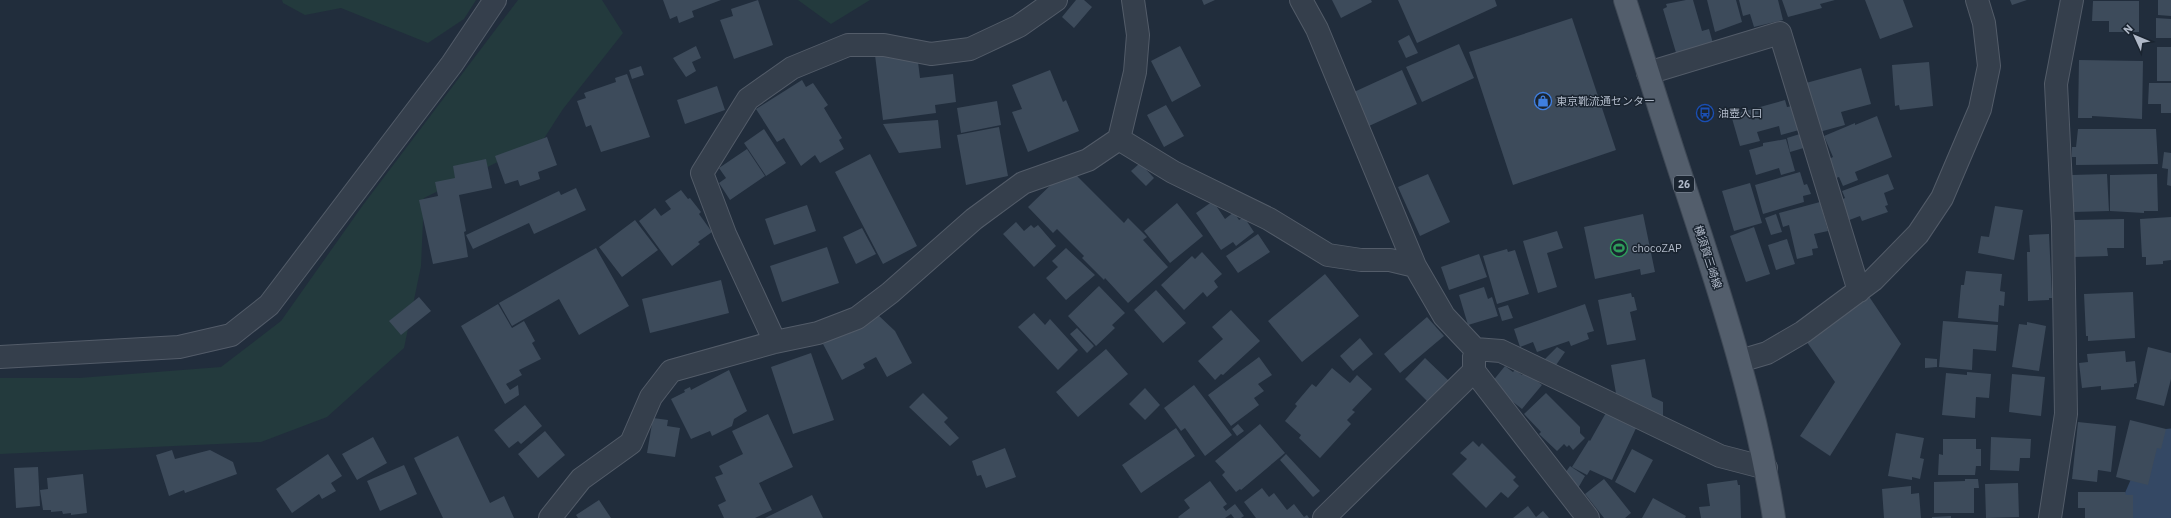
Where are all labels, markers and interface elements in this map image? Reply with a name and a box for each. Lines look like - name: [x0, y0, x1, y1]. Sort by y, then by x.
- north arrow: [2115, 16, 2155, 56]
- text: N: [2120, 21, 2136, 37]
- shop icon: 東京靴流通センター: [1533, 91, 1553, 111]
- place label: 東京靴流通センター: [1556, 94, 1655, 108]
- bus stop icon: 油壺入口: [1695, 103, 1715, 123]
- place label: 油壺入口: [1718, 106, 1762, 120]
- road number: 26: [1674, 176, 1694, 192]
- street label: 横須賀三崎線: [1691, 223, 1725, 291]
- sports icon: chocoZAP: [1609, 238, 1629, 258]
- place label: chocoZAP: [1632, 241, 1682, 255]

